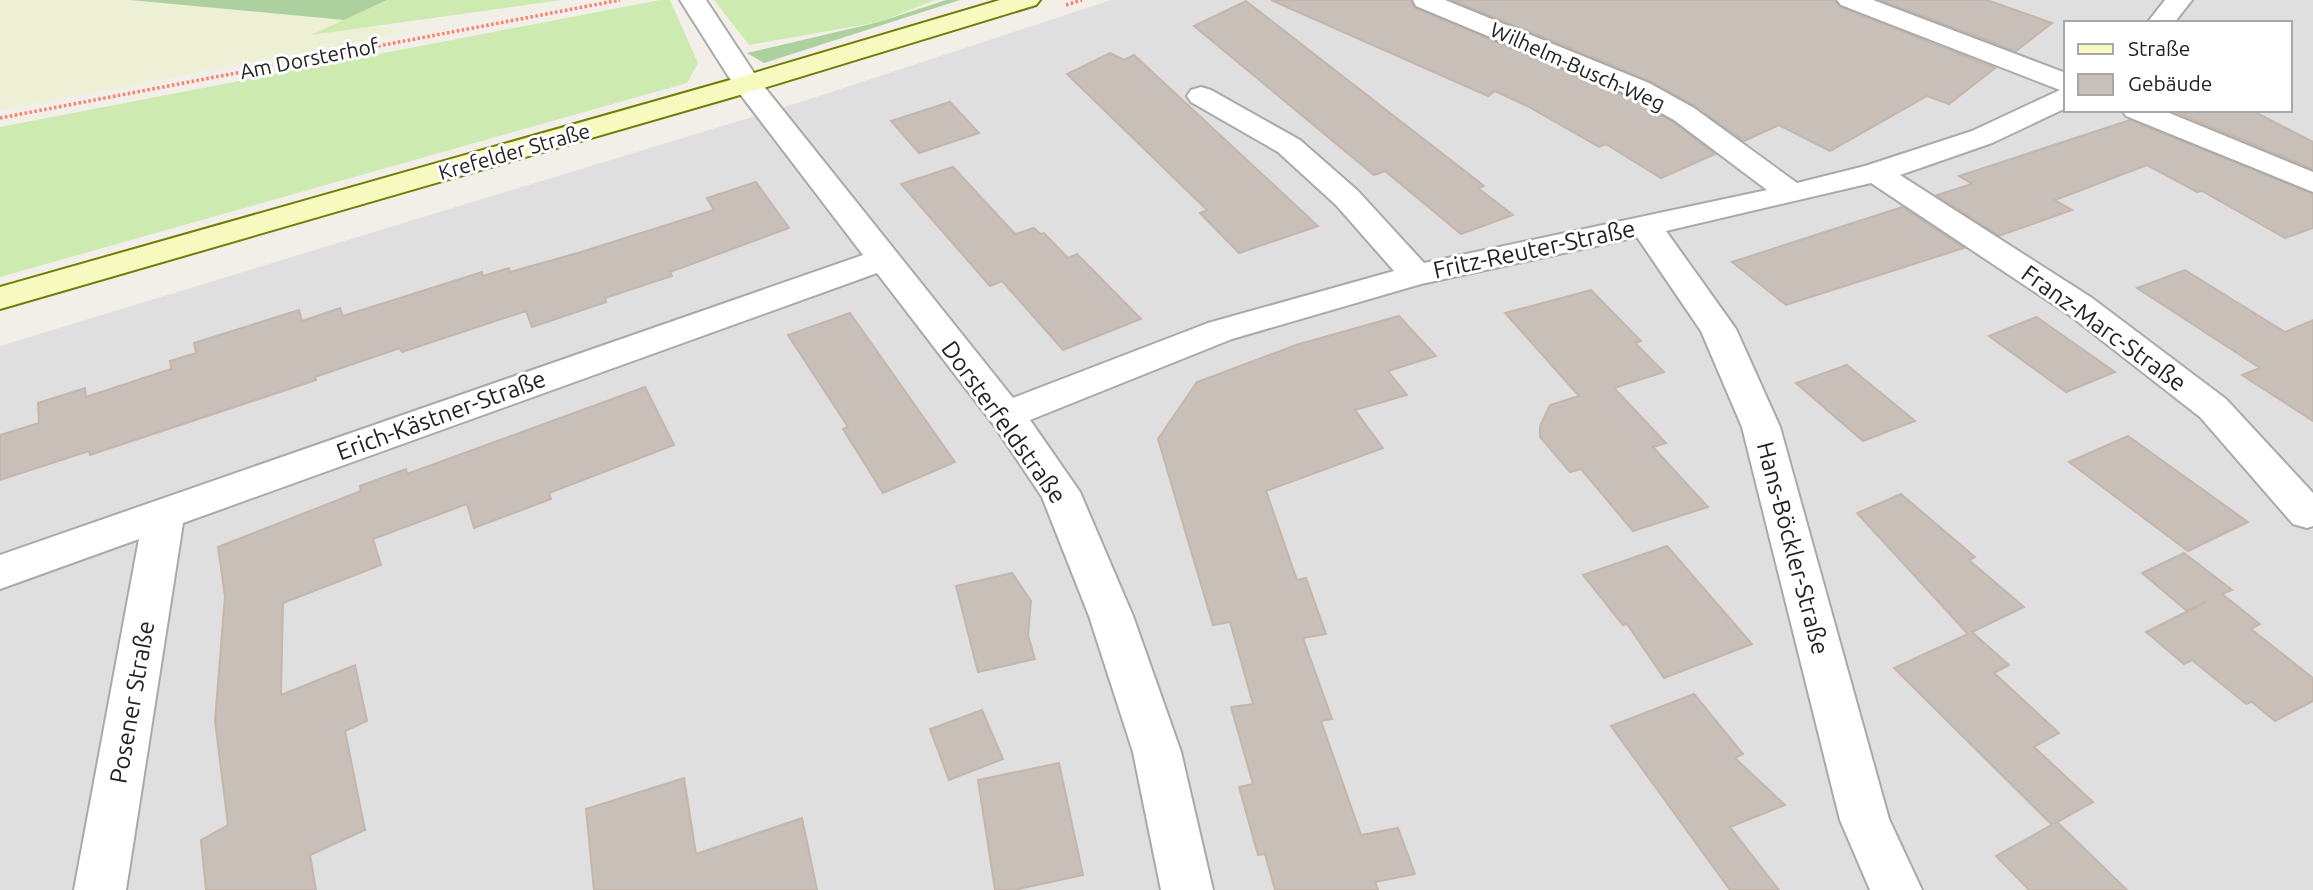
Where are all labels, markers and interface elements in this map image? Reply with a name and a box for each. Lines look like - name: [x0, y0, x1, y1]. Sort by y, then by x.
- street label: Wilhelm-Busch-Weg: [1487, 17, 1669, 115]
- legend: [2064, 21, 2292, 112]
- street label: Am Dorsterhof: [238, 33, 381, 83]
- text: Straße: [2128, 36, 2190, 60]
- text: Gebäude: [2128, 71, 2212, 95]
- street label: Krefelder Straße: [436, 118, 592, 184]
- street label: Fritz-Reuter-Straße: [1431, 214, 1637, 284]
- street label: Franz-Marc-Straße: [2017, 259, 2191, 397]
- street label: Dorsterfeldstraße: [936, 336, 1072, 508]
- street label: Erich-Kästner-Straße: [333, 365, 549, 465]
- street label: Hans-Böckler-Straße: [1752, 439, 1834, 657]
- street label: Posener Straße: [104, 619, 160, 785]

